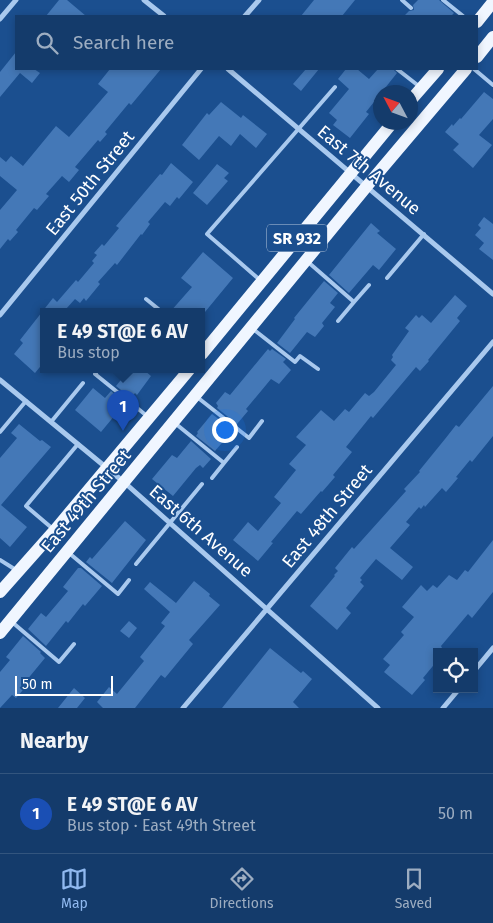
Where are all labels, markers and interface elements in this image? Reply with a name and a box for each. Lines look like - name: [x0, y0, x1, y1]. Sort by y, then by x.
- search box: [15, 15, 478, 70]
- icon: search: [33, 29, 61, 57]
- text: Search here: [73, 31, 174, 54]
- north arrow: [373, 85, 418, 130]
- street label: East 7th Avenue: [313, 120, 425, 220]
- street label: East 50th Street: [41, 126, 139, 240]
- road number: SR 932: [267, 224, 327, 252]
- popup: [40, 308, 205, 373]
- text: E 49 ST@E 6 AV: [57, 320, 188, 343]
- text: Bus stop: [57, 343, 120, 362]
- pin: 1: [107, 390, 139, 431]
- your location: [212, 417, 238, 443]
- street label: East 49th Street: [36, 445, 136, 557]
- street label: East 48th Street: [277, 459, 377, 572]
- street label: East 6th Avenue: [145, 480, 257, 582]
- map controls: [433, 648, 478, 693]
- button: locate: [433, 648, 478, 693]
- scale bar: [15, 673, 112, 696]
- text: 50 m: [22, 676, 53, 693]
- text: Nearby: [20, 728, 88, 754]
- text: E 49 ST@E 6 AV: [67, 793, 198, 816]
- text: 1: [32, 804, 40, 823]
- text: 50 m: [438, 804, 473, 823]
- text: Bus stop · East 49th Street: [67, 816, 256, 835]
- tab: Map: [60, 865, 88, 912]
- tab: Directions: [209, 865, 274, 912]
- tab: Saved: [395, 865, 433, 912]

